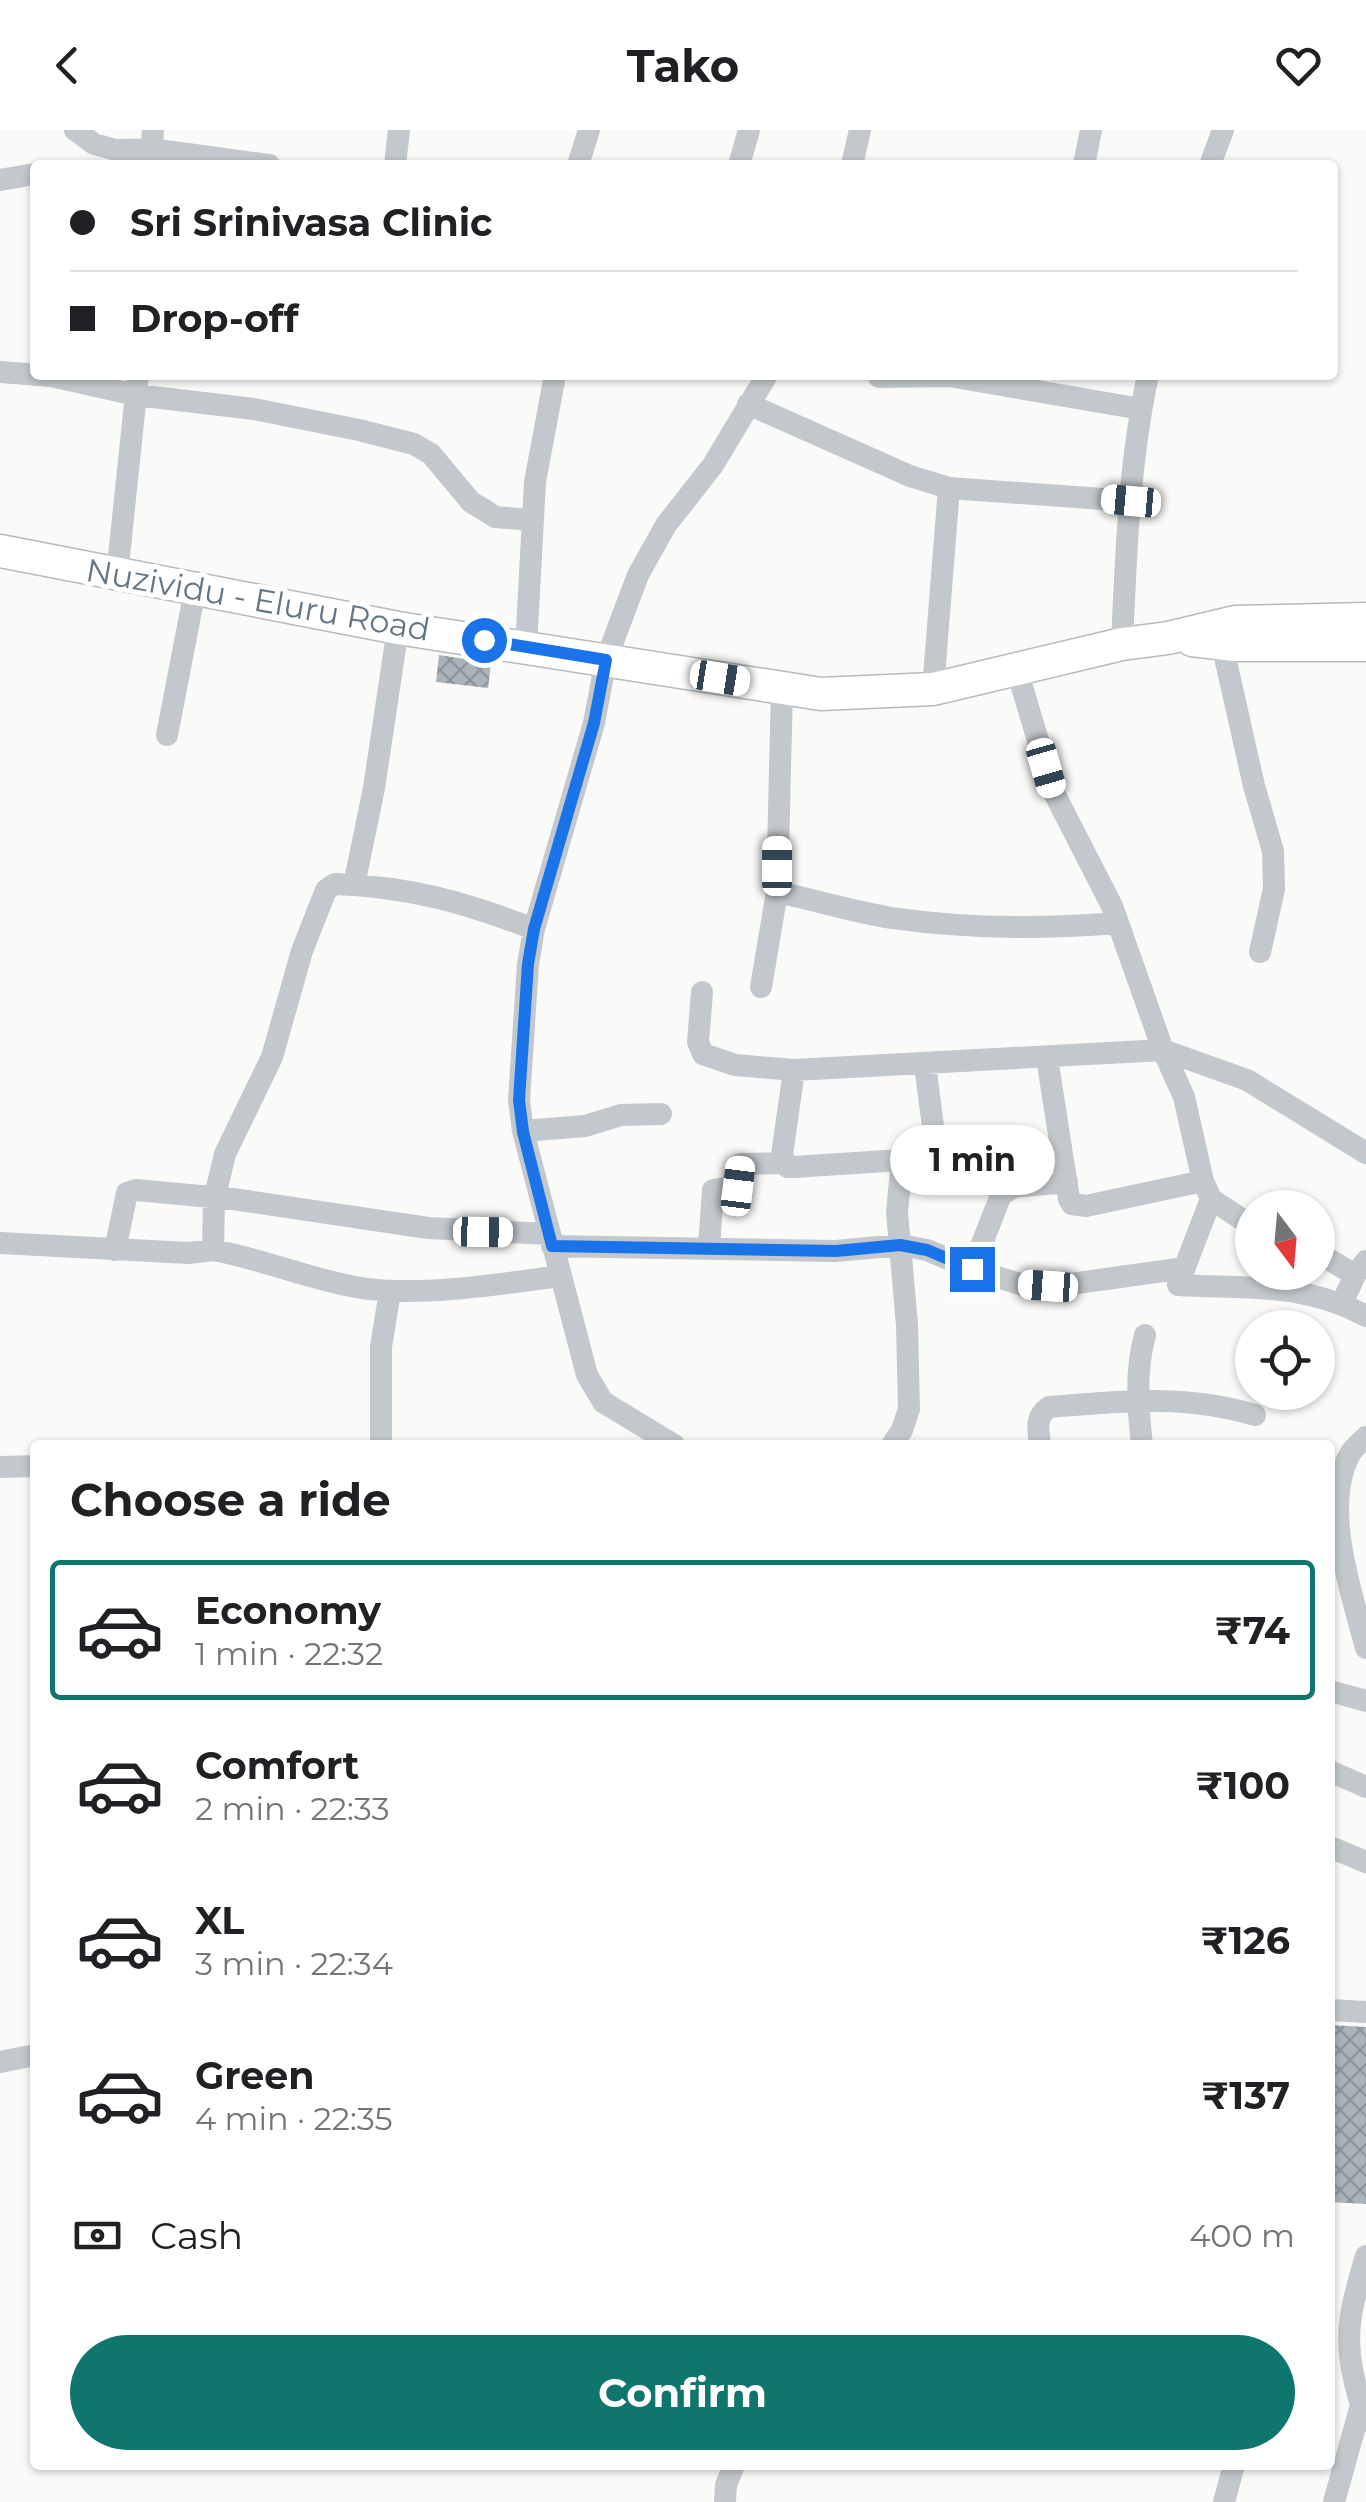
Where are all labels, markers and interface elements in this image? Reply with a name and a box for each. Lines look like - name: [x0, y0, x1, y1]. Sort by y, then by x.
- icon: back: [40, 38, 95, 93]
- text: Tako: [627, 38, 739, 93]
- icon: heart: [1271, 38, 1326, 93]
- text: Sri Srinivasa Clinic: [130, 199, 493, 246]
- text: Drop-off: [130, 295, 299, 342]
- car: [1100, 483, 1162, 519]
- street label: Nuzividu - Eluru Road: [83, 550, 433, 649]
- route start: [462, 618, 507, 663]
- car: [688, 658, 752, 698]
- car: [1023, 735, 1069, 801]
- car: [762, 836, 792, 896]
- callout: 1 min: [890, 1124, 1054, 1194]
- text: 1 min: [929, 1140, 1016, 1179]
- car: [719, 1154, 757, 1218]
- north arrow: [1235, 1190, 1335, 1290]
- map controls: [1235, 1190, 1335, 1410]
- car: [453, 1216, 513, 1248]
- route end: [950, 1247, 995, 1292]
- car: [1017, 1269, 1079, 1303]
- button: locate: [1235, 1310, 1335, 1410]
- text: Choose a ride: [70, 1472, 391, 1527]
- icon: car: [75, 1585, 165, 1675]
- text: Economy: [195, 1587, 381, 1634]
- text: ₹74: [1215, 1607, 1290, 1654]
- text: 1 min · 22:32: [195, 1634, 383, 1673]
- icon: car: [75, 1740, 165, 1830]
- text: Comfort: [195, 1742, 359, 1789]
- text: ₹100: [1196, 1762, 1290, 1809]
- text: 2 min · 22:33: [195, 1789, 390, 1828]
- icon: car: [75, 1895, 165, 1985]
- text: XL: [195, 1897, 244, 1944]
- text: ₹126: [1201, 1917, 1290, 1964]
- text: 3 min · 22:34: [195, 1944, 393, 1983]
- icon: car: [75, 2050, 165, 2140]
- text: Green: [195, 2052, 315, 2099]
- text: ₹137: [1202, 2072, 1290, 2119]
- text: 4 min · 22:35: [195, 2099, 393, 2138]
- icon: cash: [70, 2208, 125, 2263]
- text: Cash: [150, 2212, 243, 2259]
- text: 400 m: [1189, 2216, 1295, 2255]
- button: Confirm: [70, 2335, 1295, 2450]

